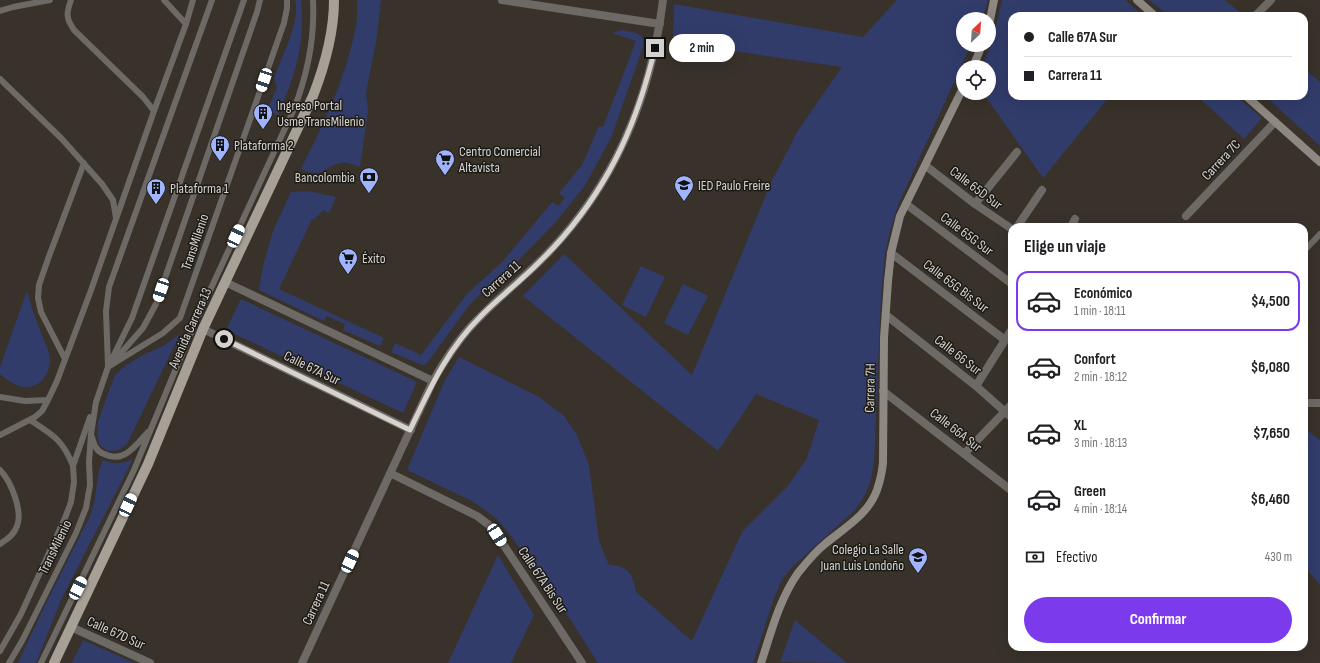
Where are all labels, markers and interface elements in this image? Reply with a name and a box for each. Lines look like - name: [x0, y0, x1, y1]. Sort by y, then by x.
- north arrow: [956, 12, 996, 52]
- map controls: [956, 12, 996, 100]
- text: Calle 67A Sur: [1048, 28, 1117, 47]
- callout: 2 min: [669, 34, 735, 62]
- route end: [646, 39, 664, 57]
- text: 2 min: [690, 40, 714, 56]
- button: locate: [956, 60, 996, 100]
- text: Carrera 11: [1048, 66, 1102, 85]
- car: [254, 67, 274, 93]
- place label: Ingreso Portal Usme TransMilenio: [277, 97, 364, 130]
- building icon: Ingreso Portal Usme TransMilenio: [252, 102, 274, 130]
- building icon: Plataforma 2: [209, 134, 231, 162]
- street label: Carrera 7C: [1198, 136, 1244, 184]
- place label: Plataforma 2: [234, 137, 294, 154]
- place label: Centro Comercial Altavista: [458, 143, 541, 176]
- supermarket icon: Centro Comercial Altavista: [434, 148, 456, 176]
- street label: Calle 65D Sur: [946, 163, 1006, 213]
- bank icon: Bancolombia: [358, 166, 380, 194]
- place label: Bancolombia: [295, 169, 355, 186]
- school or university icon: IED Paulo Freire: [673, 174, 695, 202]
- building icon: Plataforma 1: [145, 177, 167, 205]
- place label: IED Paulo Freire: [698, 177, 770, 194]
- place label: Plataforma 1: [170, 180, 229, 197]
- street label: Calle 65G Sur: [937, 209, 997, 259]
- street label: TransMilenio: [177, 211, 213, 272]
- car: [225, 223, 247, 249]
- text: Elige un viaje: [1024, 236, 1106, 257]
- supermarket icon: Éxito: [337, 247, 359, 275]
- place label: Éxito: [362, 250, 386, 267]
- street label: Calle 65G Bis Sur: [920, 256, 992, 316]
- street label: Carrera 11: [478, 257, 524, 301]
- car: [151, 277, 171, 303]
- icon: car: [1026, 283, 1062, 319]
- text: Económico: [1074, 284, 1132, 303]
- street label: Avenida Carrera 13: [164, 285, 215, 372]
- text: $4,500: [1251, 292, 1290, 311]
- text: 1 min · 18:11: [1074, 303, 1125, 319]
- route start: [215, 330, 233, 348]
- street label: Calle 66 Sur: [931, 331, 985, 379]
- street label: Calle 67A Sur: [281, 347, 343, 389]
- icon: car: [1026, 349, 1062, 385]
- text: Confort: [1074, 350, 1116, 369]
- text: $6,080: [1251, 358, 1290, 377]
- street label: Carrera 7H: [861, 363, 879, 413]
- text: 2 min · 18:12: [1074, 369, 1127, 385]
- street label: Calle 66A Sur: [927, 404, 985, 456]
- icon: car: [1026, 415, 1062, 451]
- text: XL: [1074, 416, 1087, 435]
- text: $7,650: [1253, 424, 1290, 443]
- text: 3 min · 18:13: [1074, 435, 1127, 451]
- icon: car: [1026, 481, 1062, 517]
- text: Green: [1074, 482, 1106, 501]
- text: $6,460: [1251, 490, 1290, 509]
- car: [117, 492, 139, 518]
- text: 4 min · 18:14: [1074, 501, 1127, 517]
- street label: TransMilenio: [35, 517, 76, 577]
- car: [485, 522, 509, 548]
- place label: Colegio La Salle Juan Luis Londoño: [820, 541, 904, 574]
- street label: Calle 67A Bis Sur: [515, 543, 571, 617]
- school or university icon: Colegio La Salle Juan Luis Londoño: [907, 546, 929, 574]
- icon: cash: [1024, 546, 1046, 568]
- car: [339, 548, 361, 574]
- text: Efectivo: [1056, 548, 1097, 567]
- text: 430 m: [1265, 549, 1292, 565]
- car: [67, 575, 89, 601]
- street label: Carrera 11: [298, 578, 334, 628]
- button: Confirmar: [1024, 597, 1292, 643]
- street label: Calle 67D Sur: [84, 613, 148, 653]

